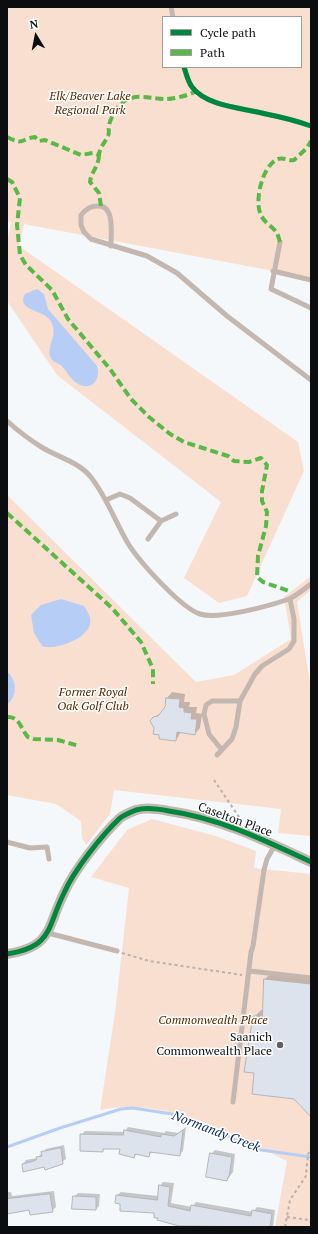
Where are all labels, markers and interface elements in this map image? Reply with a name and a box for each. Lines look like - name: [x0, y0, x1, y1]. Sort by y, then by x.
- north arrow: [16, 16, 56, 56]
- legend: [162, 16, 302, 68]
- text: N: [29, 17, 39, 32]
- text: Cycle path: [200, 25, 256, 40]
- text: Path: [200, 45, 225, 60]
- park label: Elk/Beaver Lake Regional Park: [49, 90, 131, 118]
- park label: Former Royal Oak Golf Club: [57, 686, 129, 714]
- street label: Caselton Place: [196, 800, 274, 840]
- park label: Commonwealth Place: [158, 1014, 268, 1028]
- place label: Saanich Commonwealth Place: [157, 1031, 272, 1059]
- marker: Saanich Commonwealth Place: [275, 1040, 285, 1050]
- water label: Normandy Creek: [170, 1108, 262, 1156]

